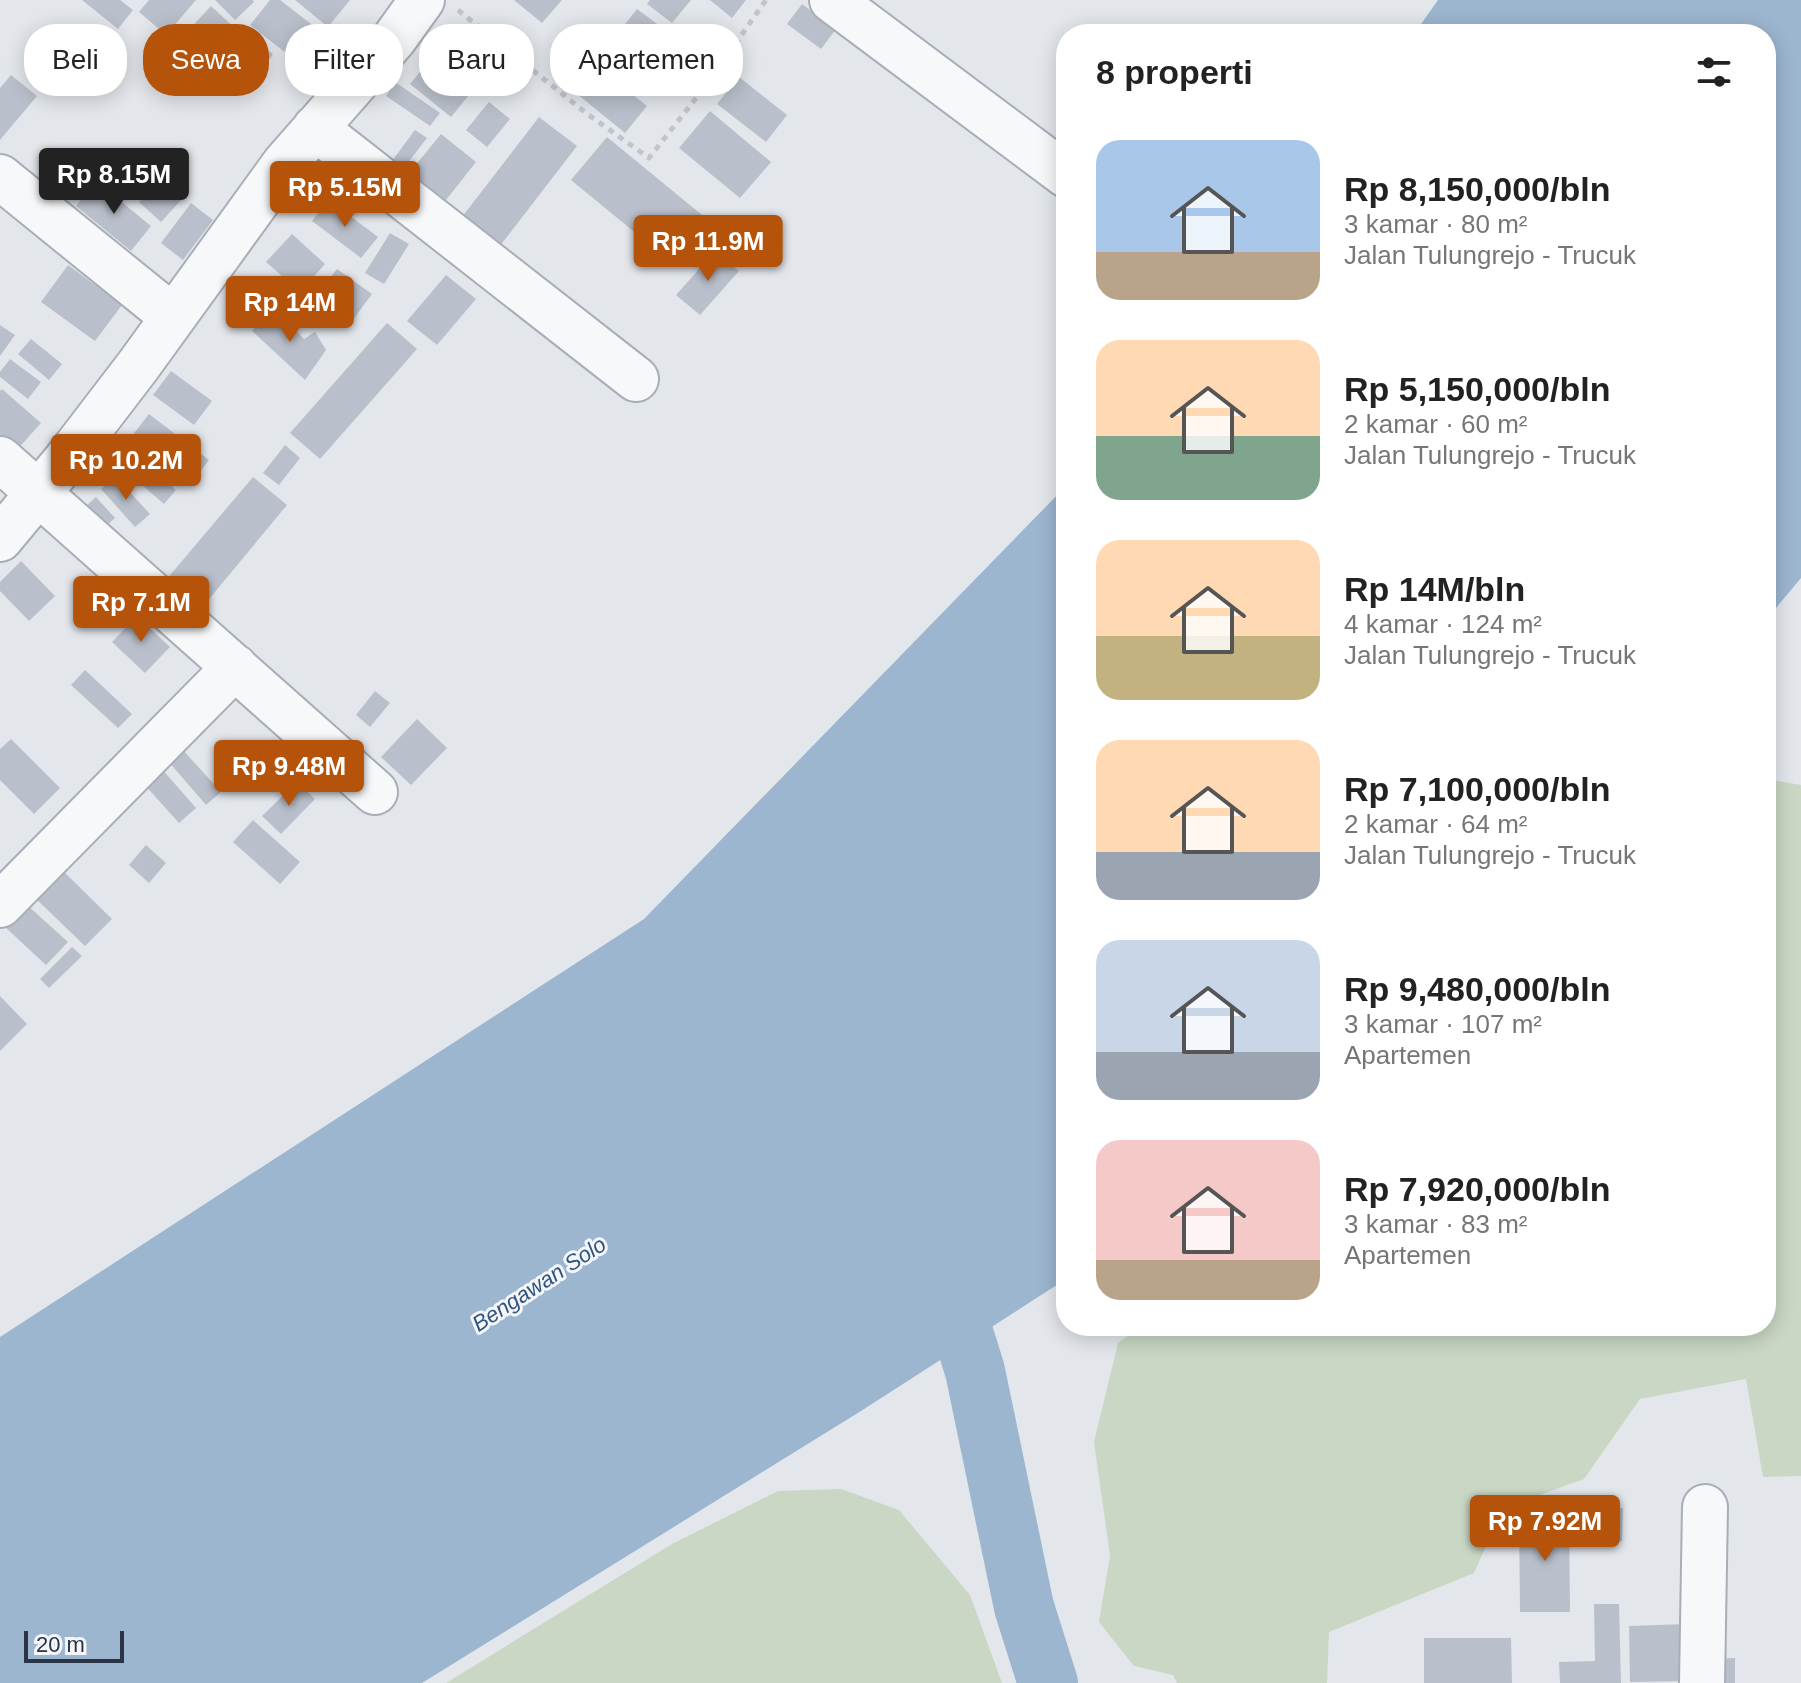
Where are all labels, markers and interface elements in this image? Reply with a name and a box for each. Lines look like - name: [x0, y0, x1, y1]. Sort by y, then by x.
- chip: Beli: [24, 24, 127, 96]
- chip: Sewa: [143, 24, 269, 96]
- chip: Filter: [285, 24, 403, 96]
- chip: Baru: [419, 24, 534, 96]
- chip: Apartemen: [550, 24, 743, 96]
- icon: filters: [1692, 50, 1736, 94]
- text: 8 properti: [1096, 53, 1253, 91]
- pin: Rp 8.15M: [31, 148, 197, 216]
- text: Rp 8.15M: [57, 159, 171, 189]
- pin: Rp 5.15M: [262, 161, 428, 229]
- text: Rp 8,150,000/bln: [1344, 170, 1610, 208]
- text: Rp 5.15M: [288, 172, 402, 202]
- icon: home: [1160, 172, 1256, 268]
- text: 3 kamar · 80 m²: [1344, 209, 1528, 239]
- pin: Rp 11.9M: [625, 215, 791, 283]
- text: Rp 11.9M: [652, 226, 764, 256]
- text: Jalan Tulungrejo - Trucuk: [1344, 240, 1636, 270]
- pin: Rp 14M: [225, 276, 355, 344]
- text: Rp 14M: [244, 287, 336, 317]
- text: Rp 5,150,000/bln: [1344, 370, 1610, 408]
- icon: home: [1160, 372, 1256, 468]
- text: 2 kamar · 60 m²: [1344, 409, 1528, 439]
- pin: Rp 10.2M: [43, 434, 209, 502]
- text: Jalan Tulungrejo - Trucuk: [1344, 440, 1636, 470]
- text: Rp 10.2M: [69, 445, 183, 475]
- text: Rp 14M/bln: [1344, 570, 1525, 608]
- icon: home: [1160, 572, 1256, 668]
- pin: Rp 7.1M: [67, 576, 215, 644]
- text: Rp 7.1M: [91, 587, 191, 617]
- text: 4 kamar · 124 m²: [1344, 609, 1542, 639]
- text: Jalan Tulungrejo - Trucuk: [1344, 640, 1636, 670]
- pin: Rp 9.48M: [206, 740, 372, 808]
- text: Rp 9.48M: [232, 751, 346, 781]
- text: Rp 7,100,000/bln: [1344, 770, 1610, 808]
- icon: home: [1160, 772, 1256, 868]
- text: 2 kamar · 64 m²: [1344, 809, 1528, 839]
- text: Jalan Tulungrejo - Trucuk: [1344, 840, 1636, 870]
- text: Rp 9,480,000/bln: [1344, 970, 1610, 1008]
- icon: home: [1160, 972, 1256, 1068]
- text: 3 kamar · 107 m²: [1344, 1009, 1542, 1039]
- text: Apartemen: [1344, 1040, 1471, 1070]
- text: Rp 7,920,000/bln: [1344, 1170, 1610, 1208]
- icon: home: [1160, 1172, 1256, 1268]
- text: 3 kamar · 83 m²: [1344, 1209, 1528, 1239]
- water label: Bengawan Solo: [468, 1232, 610, 1336]
- text: Apartemen: [1344, 1240, 1471, 1270]
- pin: Rp 7.92M: [1462, 1495, 1628, 1563]
- text: Rp 7.92M: [1488, 1506, 1602, 1536]
- scale bar: [24, 1627, 124, 1663]
- text: 20 m: [36, 1632, 85, 1657]

